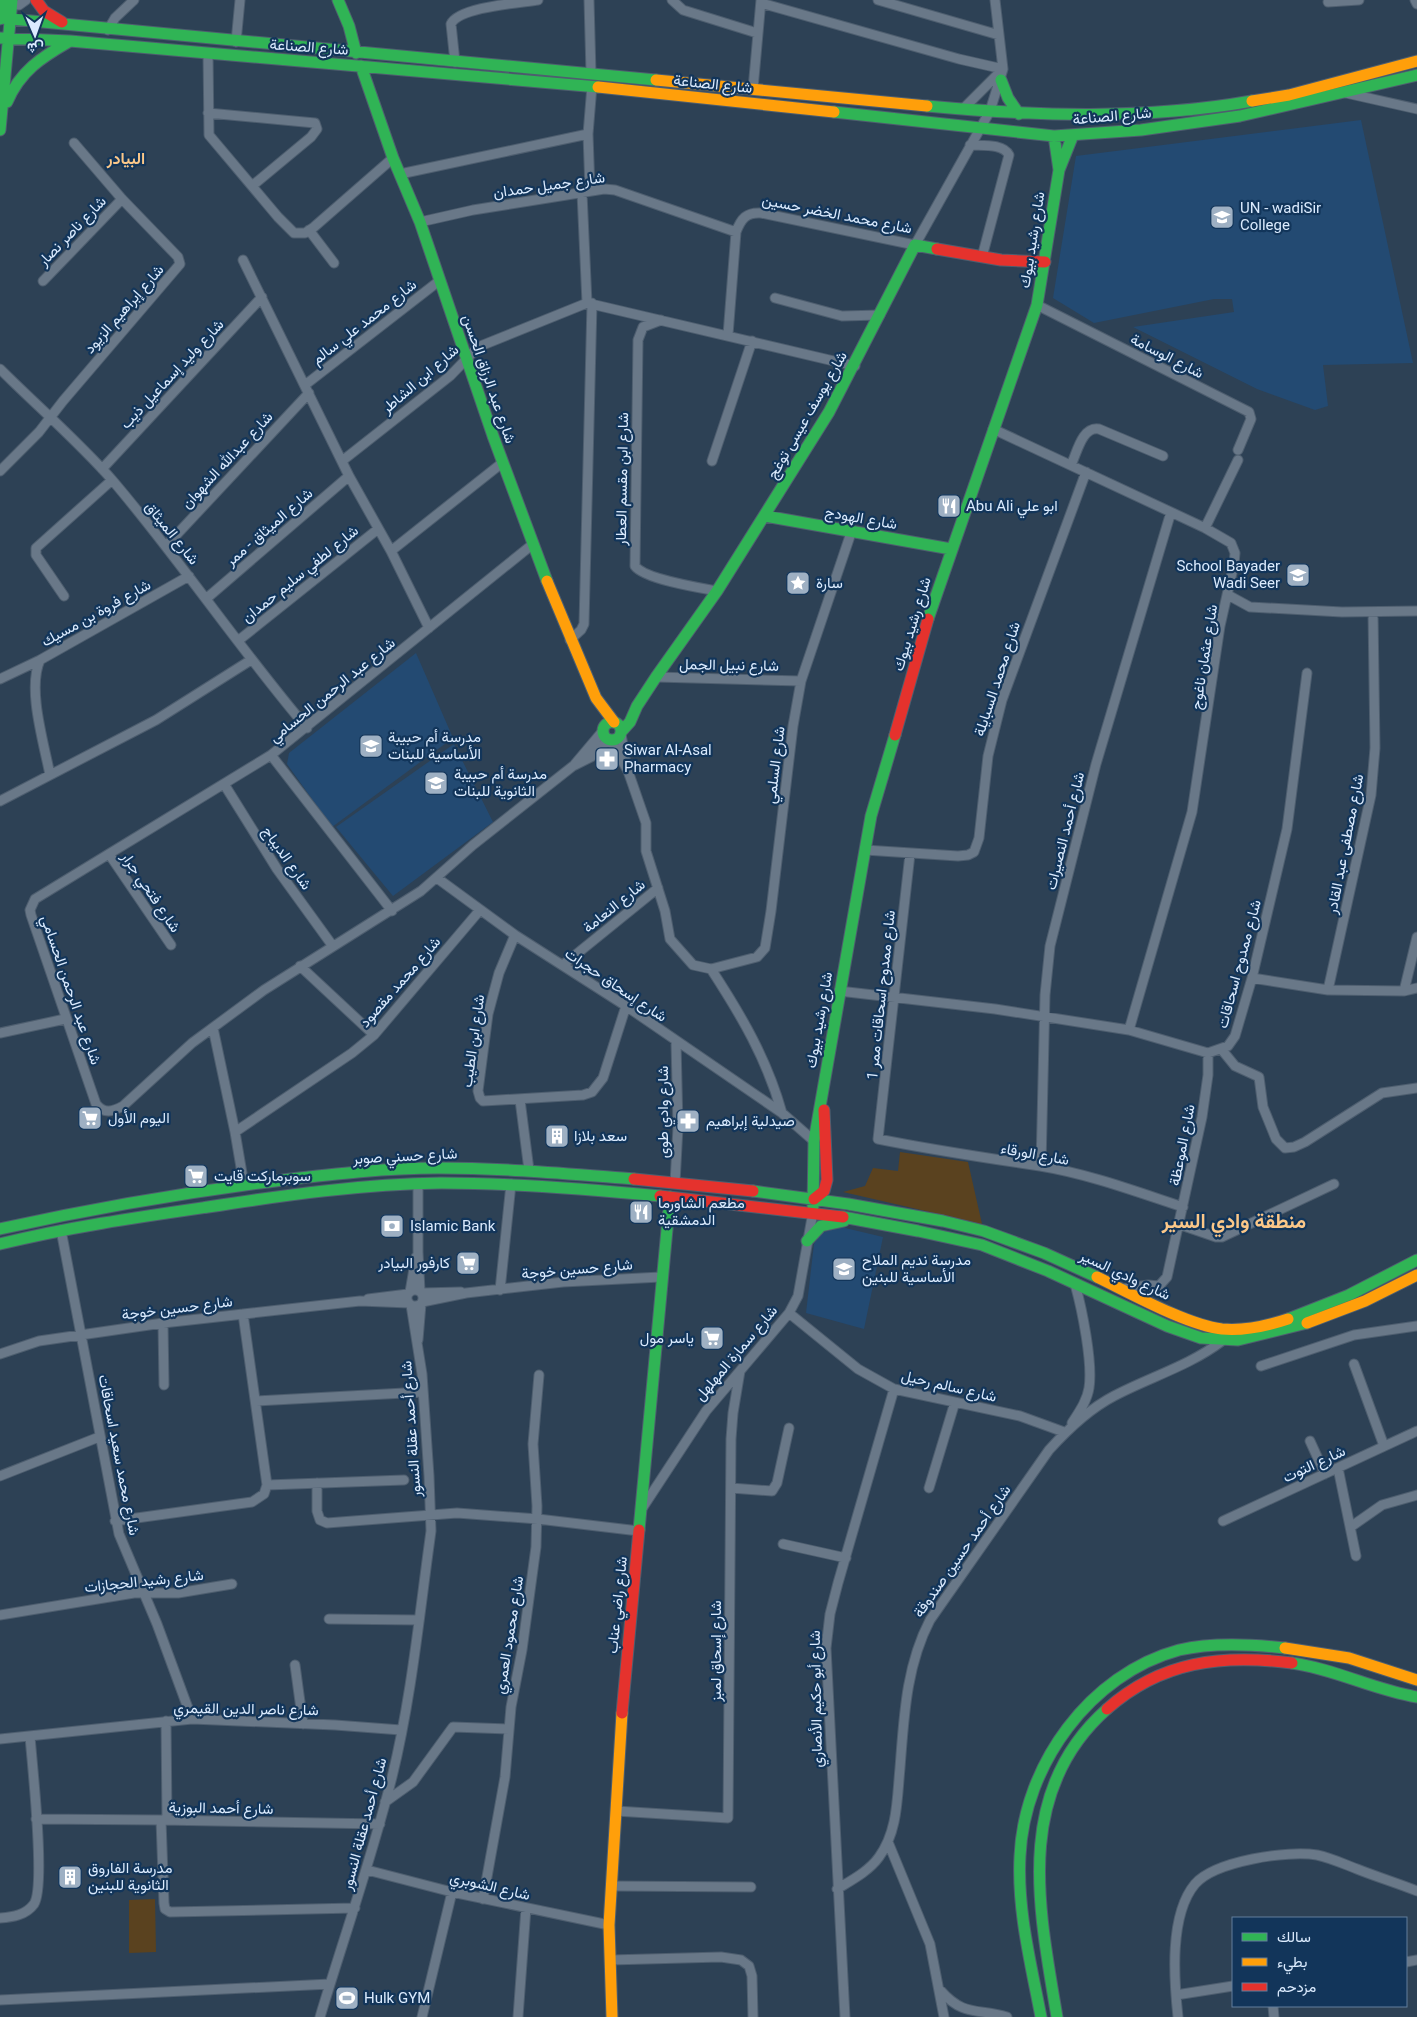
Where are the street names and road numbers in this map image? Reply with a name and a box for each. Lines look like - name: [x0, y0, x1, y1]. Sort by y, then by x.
- street label: شارع الصناعة: [269, 35, 349, 61]
- street label: شارع الصناعة: [672, 71, 753, 99]
- street label: شارع الصناعة: [1072, 104, 1153, 130]
- street label: شارع جميل حمدان: [492, 168, 606, 204]
- street label: شارع رشيد بيوك: [1015, 190, 1051, 290]
- street label: شارع محمد الخضر حسين: [760, 191, 914, 239]
- street label: شارع ناصر نصار: [33, 192, 111, 272]
- street label: شارع إبراهيم الزيود: [80, 261, 169, 359]
- street label: شارع محمد علي سالم: [308, 275, 423, 372]
- street label: شارع عبد الرزاق الحسن: [457, 312, 520, 447]
- street label: شارع وليد إسماعيل ذيب: [117, 315, 229, 434]
- street label: شارع الوسامة: [1126, 330, 1207, 384]
- street label: شارع ابن الشاطر: [377, 341, 464, 420]
- street label: شارع يوسف عيسى توغج: [763, 348, 853, 483]
- street label: شارع عبدالله الشهوان: [178, 408, 278, 513]
- street label: شارع ابن مقسم العطار: [612, 412, 634, 547]
- street label: شارع الميثاق - ممر: [221, 484, 318, 572]
- street label: شارع الميثاق: [140, 498, 203, 569]
- street label: شارع الهودج: [823, 503, 899, 535]
- street label: شارع لطفي سليم حمدان: [238, 521, 365, 630]
- street label: شارع فروة بن مسيك: [38, 575, 155, 652]
- street label: شارع رشيد بيوك: [889, 575, 937, 674]
- street label: شارع عثمان ناغوج: [1187, 603, 1223, 711]
- street label: شارع محمد السبايلة: [970, 619, 1026, 739]
- street label: شارع عبد الرحمن الحسامي: [265, 634, 401, 749]
- street label: شارع نبيل الجمل: [679, 655, 779, 677]
- street label: شارع السلمي: [761, 725, 793, 805]
- street label: شارع أحمد النصيرات: [1042, 770, 1090, 892]
- street label: شارع مصطفى عبد القادر: [1322, 772, 1369, 917]
- street label: شارع الديباج: [257, 823, 316, 895]
- street label: شارع فتحي جرار: [114, 847, 185, 938]
- street label: شارع النعامة: [579, 875, 650, 938]
- street label: شارع ممدوح اسحاقات: [1213, 898, 1267, 1031]
- street label: شارع ممدوح اسحاقات ممر 1: [863, 909, 901, 1081]
- street label: شارع عبد الرحمن الحسامي: [33, 913, 105, 1069]
- street label: شارع محمد مقصود: [356, 933, 446, 1032]
- street label: شارع إسحاق حجرات: [560, 944, 671, 1028]
- street label: شارع رشيد بيوك: [802, 970, 838, 1070]
- street label: شارع ابن الطيب: [458, 993, 490, 1089]
- street label: شارع وادي طوى: [654, 1066, 676, 1158]
- street label: شارع الموعظة: [1165, 1103, 1201, 1188]
- street label: شارع الورقاء: [999, 1139, 1071, 1171]
- street label: شارع حسني صوبر: [351, 1144, 458, 1172]
- street label: شارع وادي السير: [1074, 1246, 1173, 1308]
- street label: شارع حسين خوجة: [521, 1255, 634, 1285]
- street label: شارع حسين خوجة: [120, 1292, 234, 1326]
- street label: شارع سمارة المهلهل: [691, 1301, 783, 1406]
- street label: شارع أحمد عقلة النسور: [397, 1360, 427, 1499]
- street label: شارع سالم رحيل: [899, 1366, 999, 1408]
- street label: شارع محمد سعيد اسحاقات: [93, 1373, 143, 1537]
- street label: شارع التوت: [1280, 1442, 1349, 1488]
- street label: شارع أحمد حسين صندوقة: [909, 1481, 1016, 1622]
- street label: شارع راضي عناب: [603, 1555, 635, 1655]
- street label: شارع رشيد الحجازات: [84, 1566, 205, 1598]
- street label: شارع محمود العمري: [491, 1574, 531, 1696]
- street label: شارع إسحاق لمبز: [707, 1600, 727, 1703]
- street label: شارع أبو حكيم الأنصاري: [806, 1630, 830, 1768]
- street label: شارع ناصر الدين القيمري: [173, 1699, 319, 1723]
- street label: شارع أحمد عقلة النسور: [337, 1756, 392, 1894]
- street label: شارع أحمد البوزية: [168, 1798, 274, 1820]
- street label: شارع الشوبري: [447, 1868, 532, 1908]

